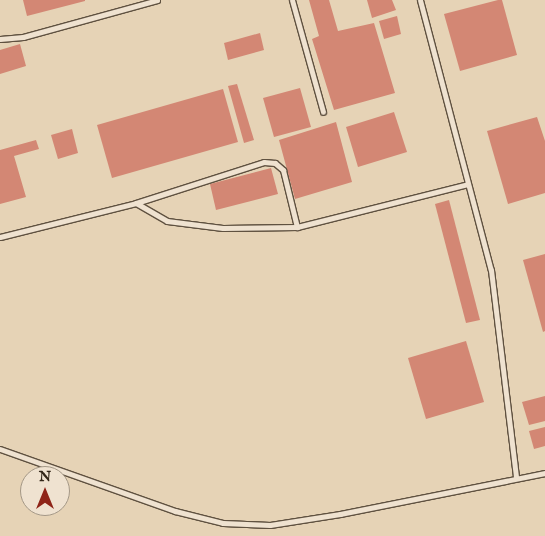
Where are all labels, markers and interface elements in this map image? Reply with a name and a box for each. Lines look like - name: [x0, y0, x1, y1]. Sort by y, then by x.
- north arrow: [20, 466, 70, 516]
- text: N: [39, 468, 51, 486]

